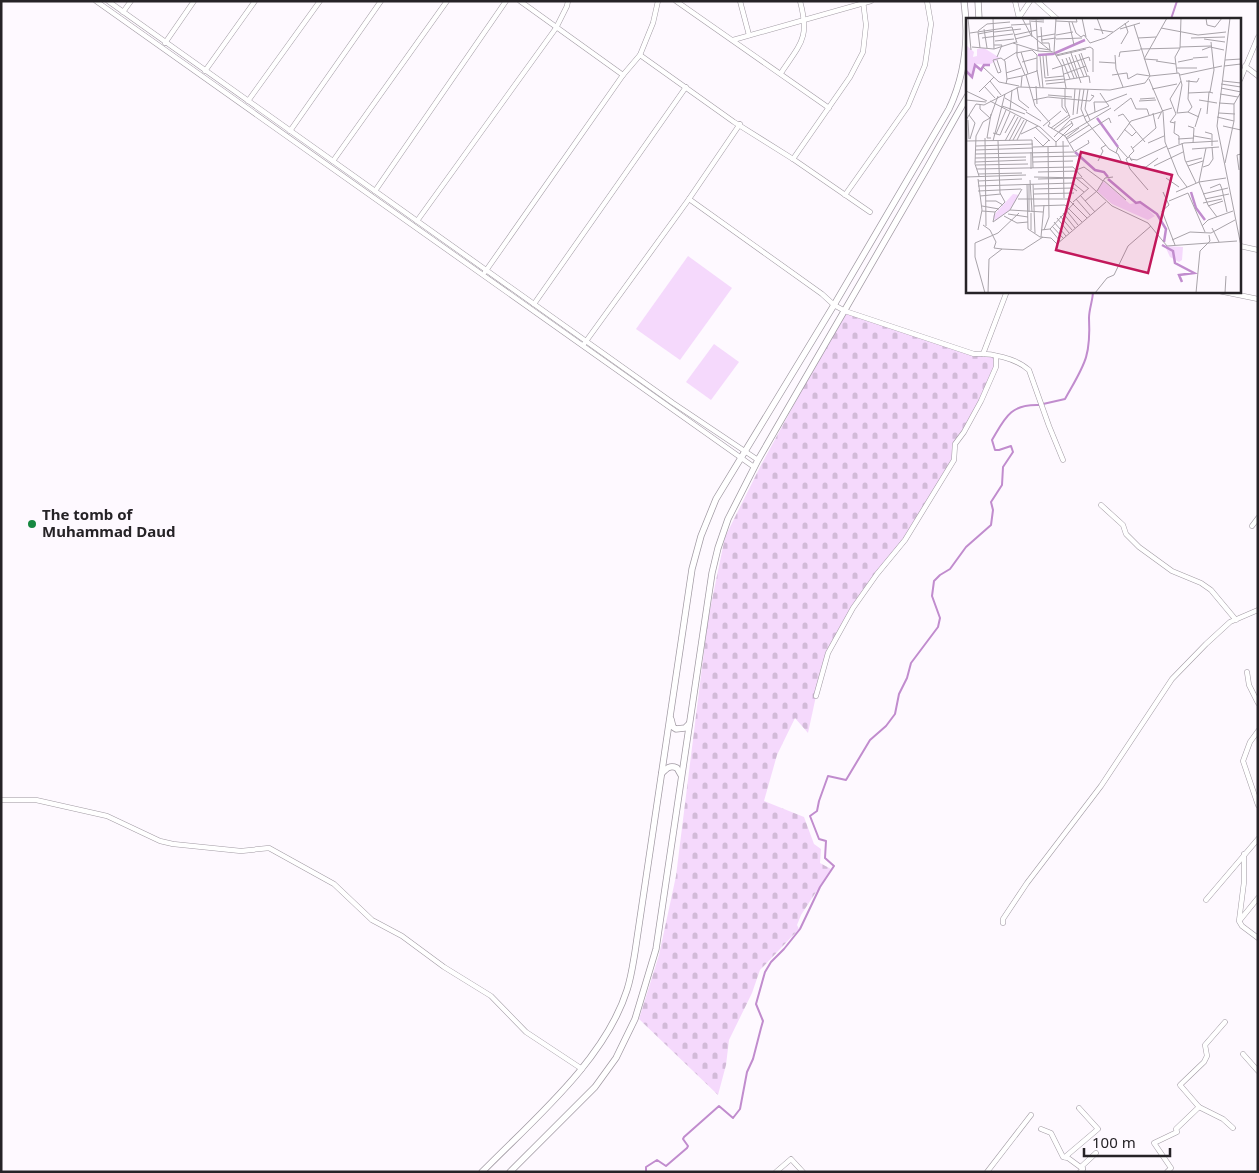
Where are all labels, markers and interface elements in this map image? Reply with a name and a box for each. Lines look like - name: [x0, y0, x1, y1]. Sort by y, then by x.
- inset map: [966, 18, 1242, 292]
- place label: The tomb of Muhammad Daud: [42, 504, 175, 541]
- marker: The tomb of Muhammad Daud: [26, 518, 38, 530]
- scale bar: [1084, 1126, 1170, 1158]
- text: 100 m: [1092, 1132, 1136, 1152]

